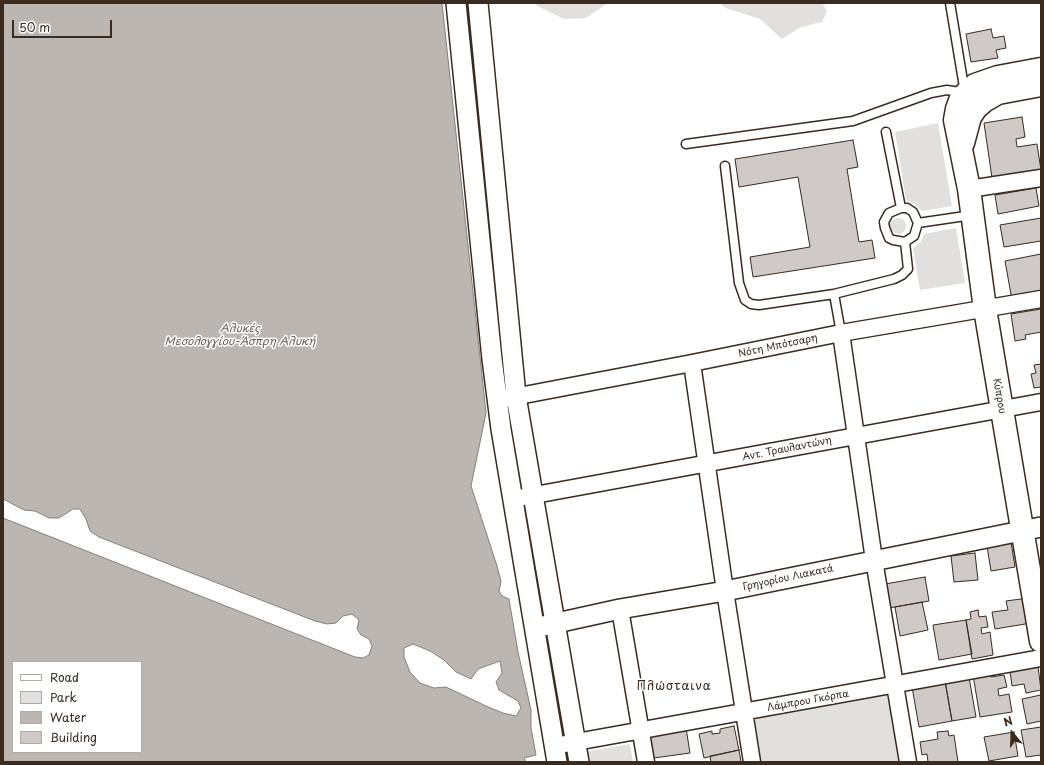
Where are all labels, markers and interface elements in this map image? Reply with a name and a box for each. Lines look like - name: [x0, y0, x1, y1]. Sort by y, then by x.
- scale bar: [14, 12, 114, 38]
- text: 50 m: [19, 18, 50, 36]
- water label: Αλυκές Μεσολογγίου-Άσπρη Αλυκή: [165, 322, 315, 348]
- street label: Νότη Μπότσαρη: [737, 332, 819, 360]
- street label: Κύπρου: [990, 377, 1008, 415]
- street label: Αντ. Τραυλαντώνη: [741, 434, 833, 464]
- street label: Γρηγορίου Λιακατά: [742, 563, 834, 593]
- legend: [12, 661, 142, 753]
- text: Road: [50, 668, 79, 686]
- district label: Πλώσταινα: [637, 680, 711, 694]
- text: Park: [50, 688, 77, 706]
- street label: Λάμπρου Γκόρπα: [766, 688, 850, 714]
- text: Water: [50, 708, 86, 726]
- text: N: [1001, 712, 1015, 731]
- north arrow: [992, 713, 1032, 753]
- text: Building: [50, 728, 97, 746]

